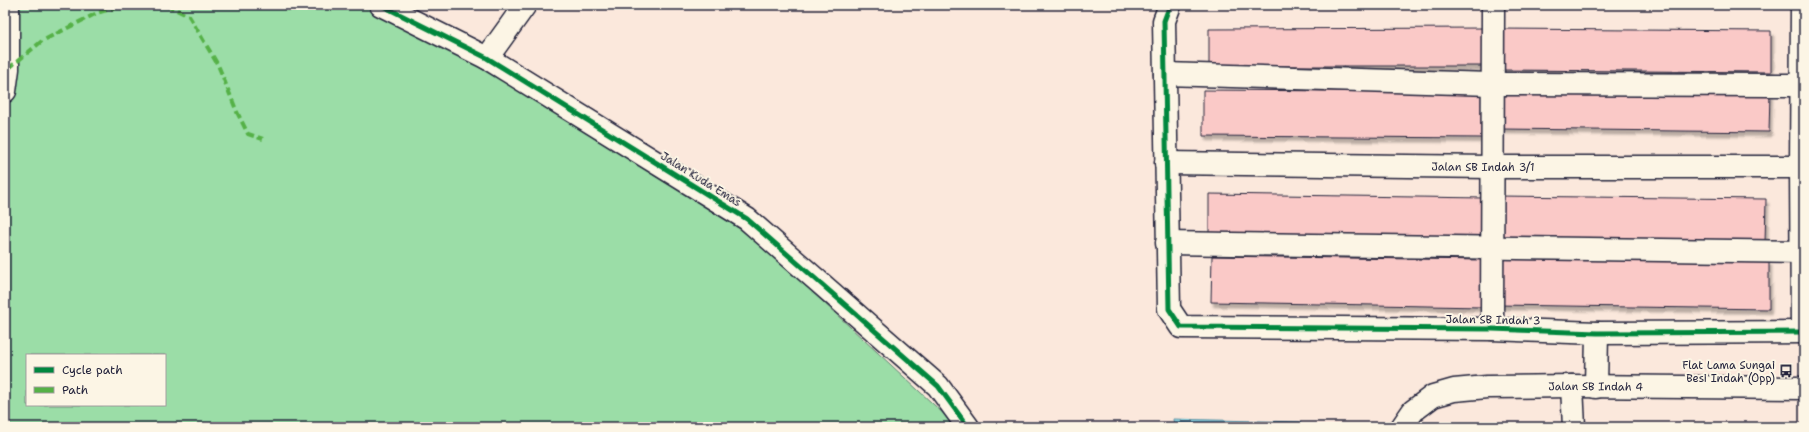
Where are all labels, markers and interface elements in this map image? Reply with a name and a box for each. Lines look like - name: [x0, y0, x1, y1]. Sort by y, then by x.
- street label: Jalan Kuda Emas: [658, 148, 744, 210]
- street label: Jalan SB Indah 3/1: [1431, 159, 1535, 175]
- street label: Jalan SB Indah 3: [1445, 312, 1541, 328]
- legend: [26, 354, 166, 406]
- place label: Flat Lama Sungai Besi Indah (Opp): [1682, 358, 1775, 386]
- text: Cycle path: [62, 362, 123, 378]
- bus stop icon: Flat Lama Sungai Besi Indah (Opp): [1778, 363, 1794, 379]
- street label: Jalan SB Indah 4: [1548, 378, 1643, 394]
- text: Path: [62, 382, 88, 398]

